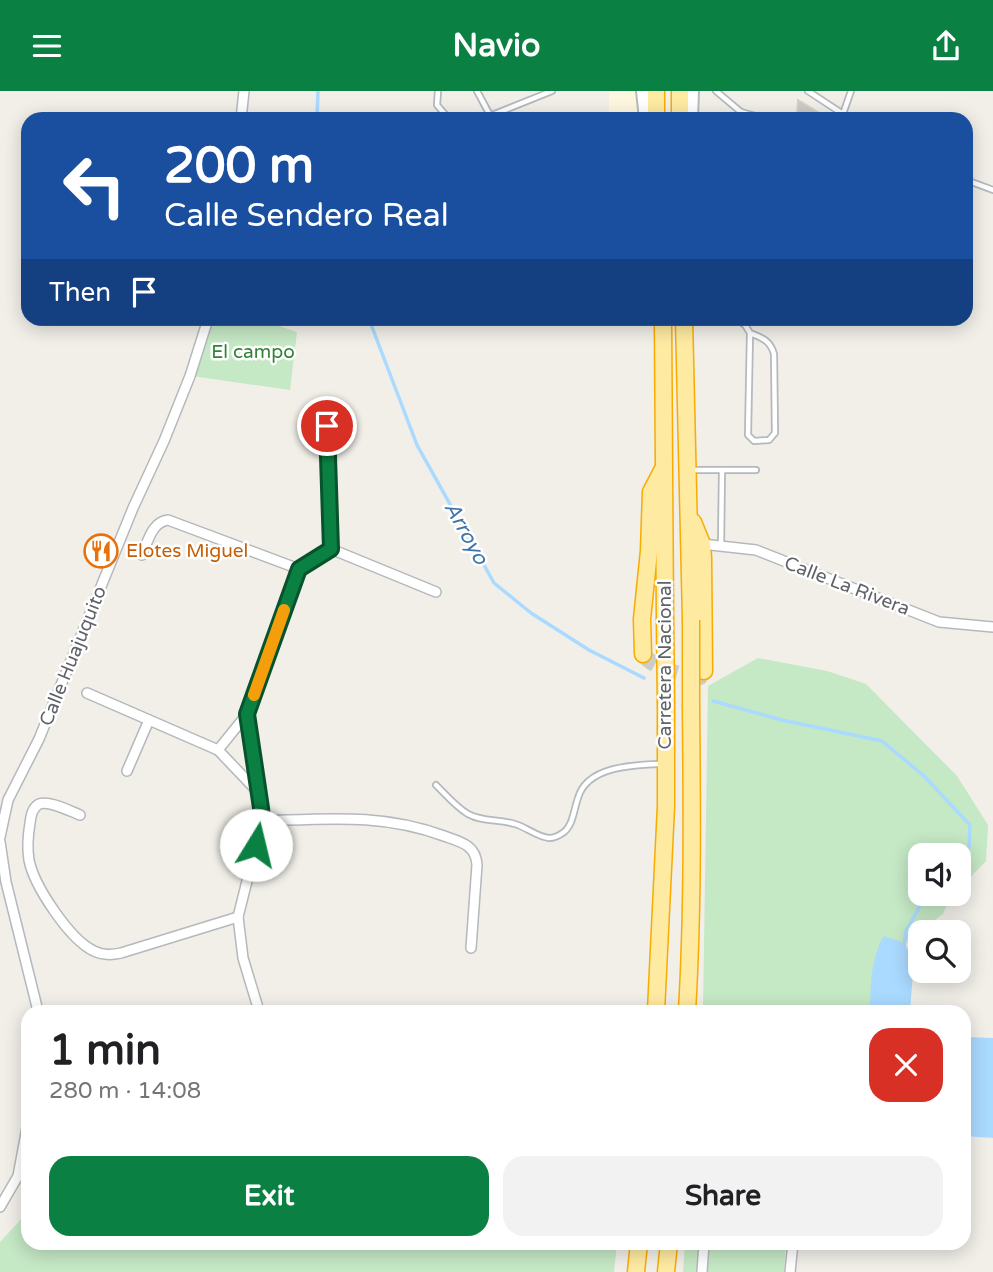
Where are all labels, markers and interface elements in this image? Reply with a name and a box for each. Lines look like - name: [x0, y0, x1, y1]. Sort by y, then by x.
- icon: menu: [28, 27, 66, 65]
- text: Navio: [453, 27, 540, 65]
- icon: share: [927, 27, 965, 65]
- text: 200 m: [164, 137, 314, 196]
- icon: left: [49, 140, 140, 231]
- text: Calle Sendero Real: [164, 197, 449, 235]
- icon: arrive: [125, 273, 163, 311]
- text: Then: [49, 277, 111, 308]
- park label: El campo: [211, 341, 295, 363]
- pin: [297, 396, 357, 456]
- icon: arrive: [308, 407, 346, 445]
- water label: Arroyo: [439, 497, 494, 570]
- restaurant icon: Elotes Miguel: [82, 532, 120, 570]
- place label: Elotes Miguel: [126, 540, 248, 562]
- street label: Calle La Rivera: [781, 552, 913, 620]
- street label: Carretera Nacional: [654, 580, 676, 750]
- street label: Calle Huajuquito: [35, 583, 111, 729]
- position arrow: [219, 808, 293, 882]
- map controls: [908, 843, 971, 983]
- button: sound: [908, 843, 971, 906]
- button: search: [908, 920, 971, 983]
- text: 1 min: [49, 1025, 161, 1076]
- button: close: [869, 1028, 943, 1102]
- text: 280 m · 14:08: [49, 1077, 201, 1105]
- button: Exit: [49, 1156, 489, 1236]
- button: Share: [503, 1156, 943, 1236]

